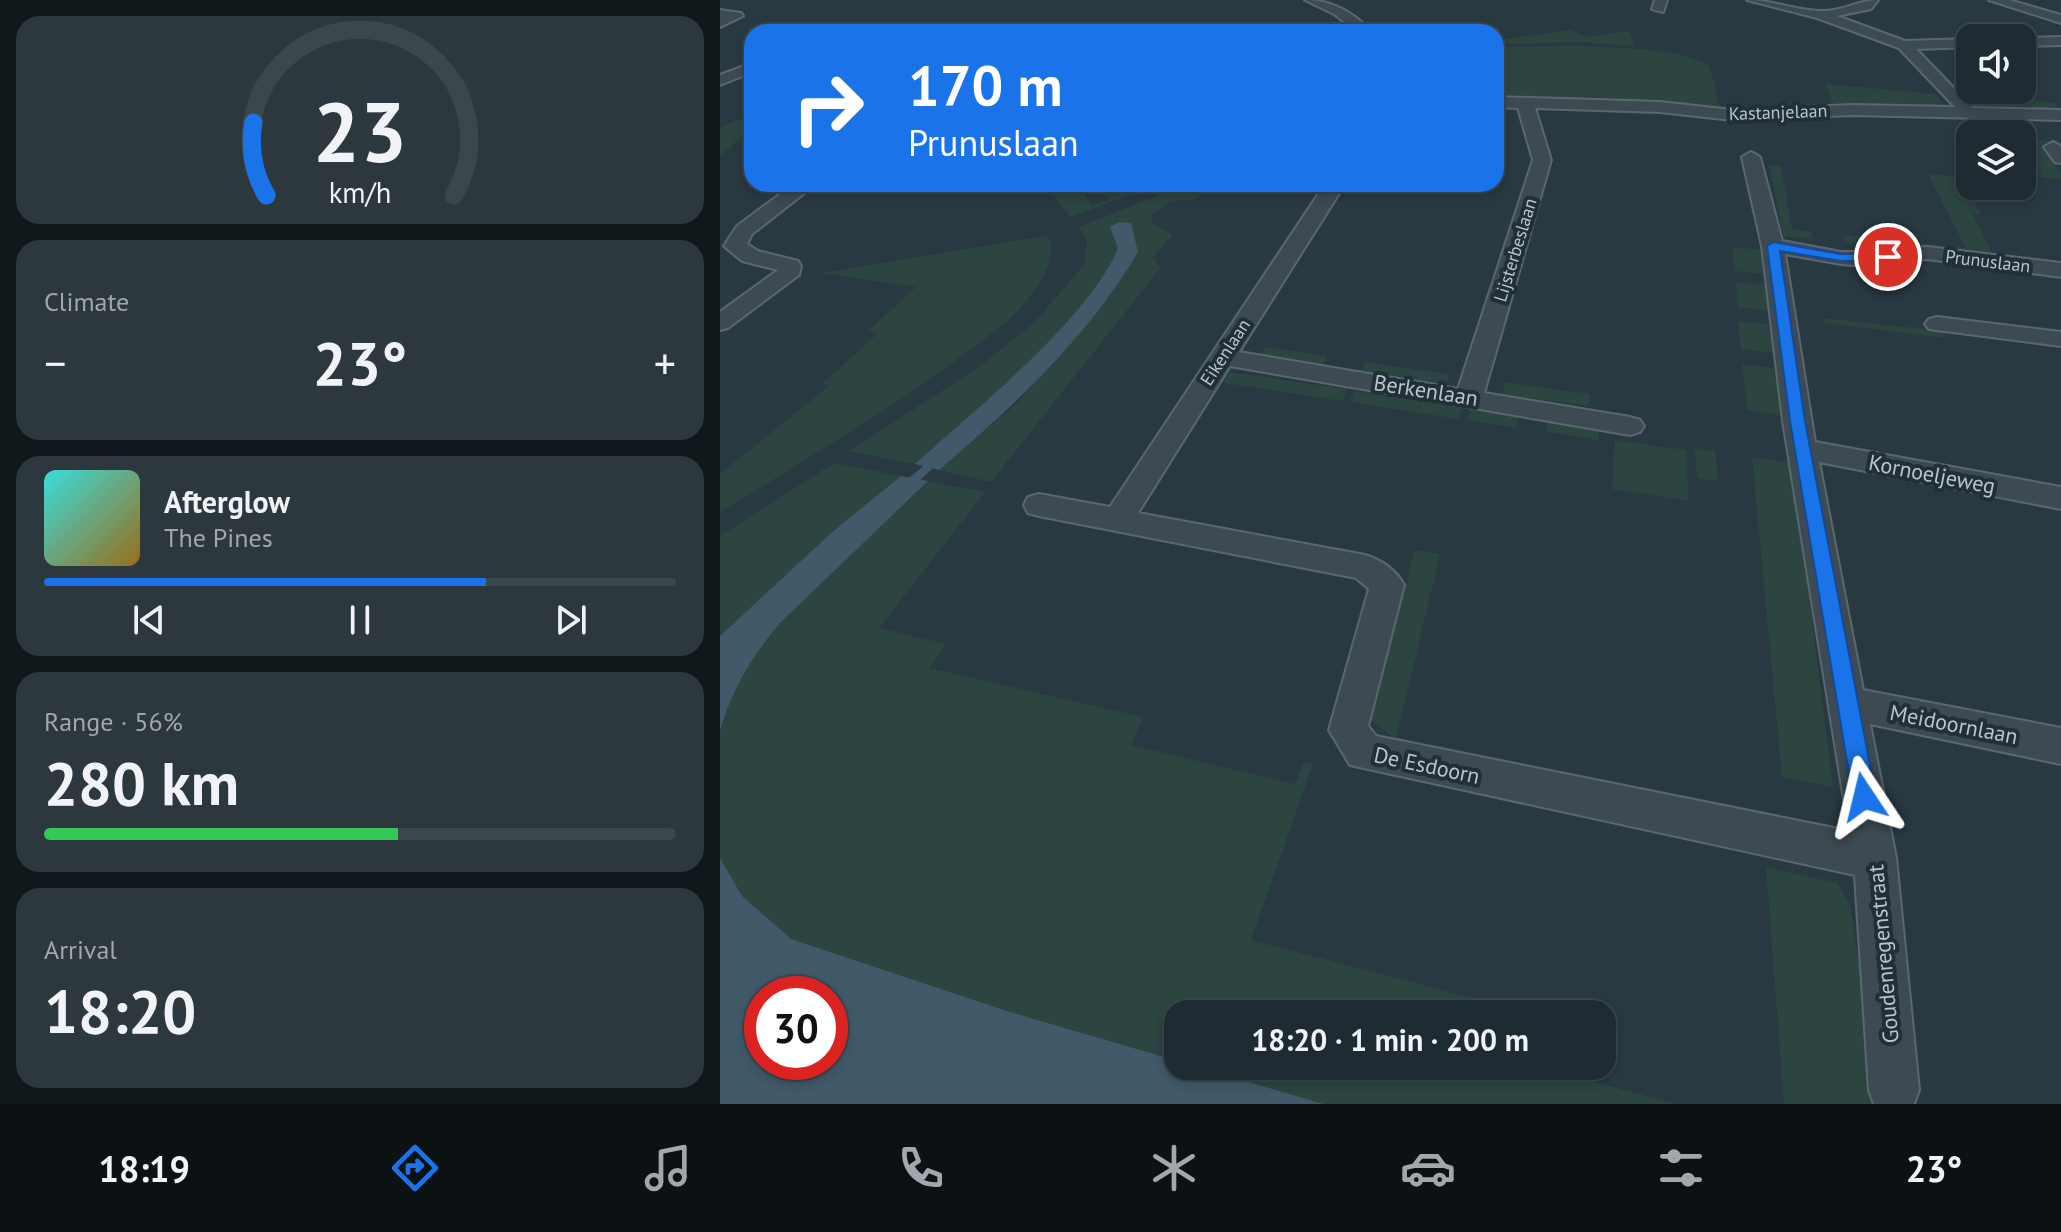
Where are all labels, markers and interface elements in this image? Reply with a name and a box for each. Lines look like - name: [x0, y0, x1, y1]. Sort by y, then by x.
- map controls: [1956, 24, 2036, 200]
- button: sound: [1956, 24, 2036, 104]
- text: 170 m: [908, 49, 1063, 121]
- icon: right: [776, 56, 880, 160]
- text: 23: [313, 77, 407, 185]
- street label: Kastanjelaan: [1728, 99, 1828, 125]
- text: Prunuslaan: [908, 119, 1079, 166]
- button: layers: [1956, 120, 2036, 200]
- text: km/h: [329, 174, 391, 211]
- street label: Lijsterbeslaan: [1488, 195, 1542, 305]
- pin: [1854, 223, 1922, 291]
- icon: arrive: [1866, 235, 1910, 279]
- street label: Prunuslaan: [1944, 244, 2032, 278]
- text: Climate: [44, 285, 129, 318]
- street label: Eikenlaan: [1195, 314, 1255, 390]
- text: 23°: [313, 324, 407, 402]
- text: −: [44, 334, 66, 391]
- text: +: [654, 334, 676, 391]
- street label: Berkenlaan: [1372, 368, 1480, 412]
- street label: Kornoeljeweg: [1866, 448, 1998, 500]
- text: Afterglow: [164, 482, 290, 521]
- text: The Pines: [164, 521, 273, 554]
- icon: previous: [127, 598, 171, 642]
- icon: pause: [338, 598, 382, 642]
- icon: next: [549, 598, 593, 642]
- street label: Meidoornlaan: [1888, 698, 2020, 750]
- text: Range · 56%: [44, 705, 183, 738]
- street label: De Esdoorn: [1372, 740, 1482, 790]
- text: 280 km: [44, 744, 239, 822]
- position arrow: [1822, 755, 1906, 839]
- street label: Goudenregenstraat: [1861, 863, 1905, 1044]
- text: Arrival: [44, 933, 117, 966]
- text: 18:20: [44, 972, 196, 1050]
- speed limit sign: 30: [744, 976, 848, 1080]
- text: 18:20 · 1 min · 200 m: [1251, 1020, 1529, 1059]
- icon: directions: [387, 1140, 443, 1196]
- icon: music: [640, 1140, 696, 1196]
- icon: phone: [893, 1140, 949, 1196]
- icon: climate: [1146, 1140, 1202, 1196]
- icon: car: [1400, 1140, 1456, 1196]
- icon: filters: [1653, 1140, 1709, 1196]
- text: 18:19: [99, 1145, 190, 1192]
- text: 23°: [1906, 1145, 1962, 1192]

